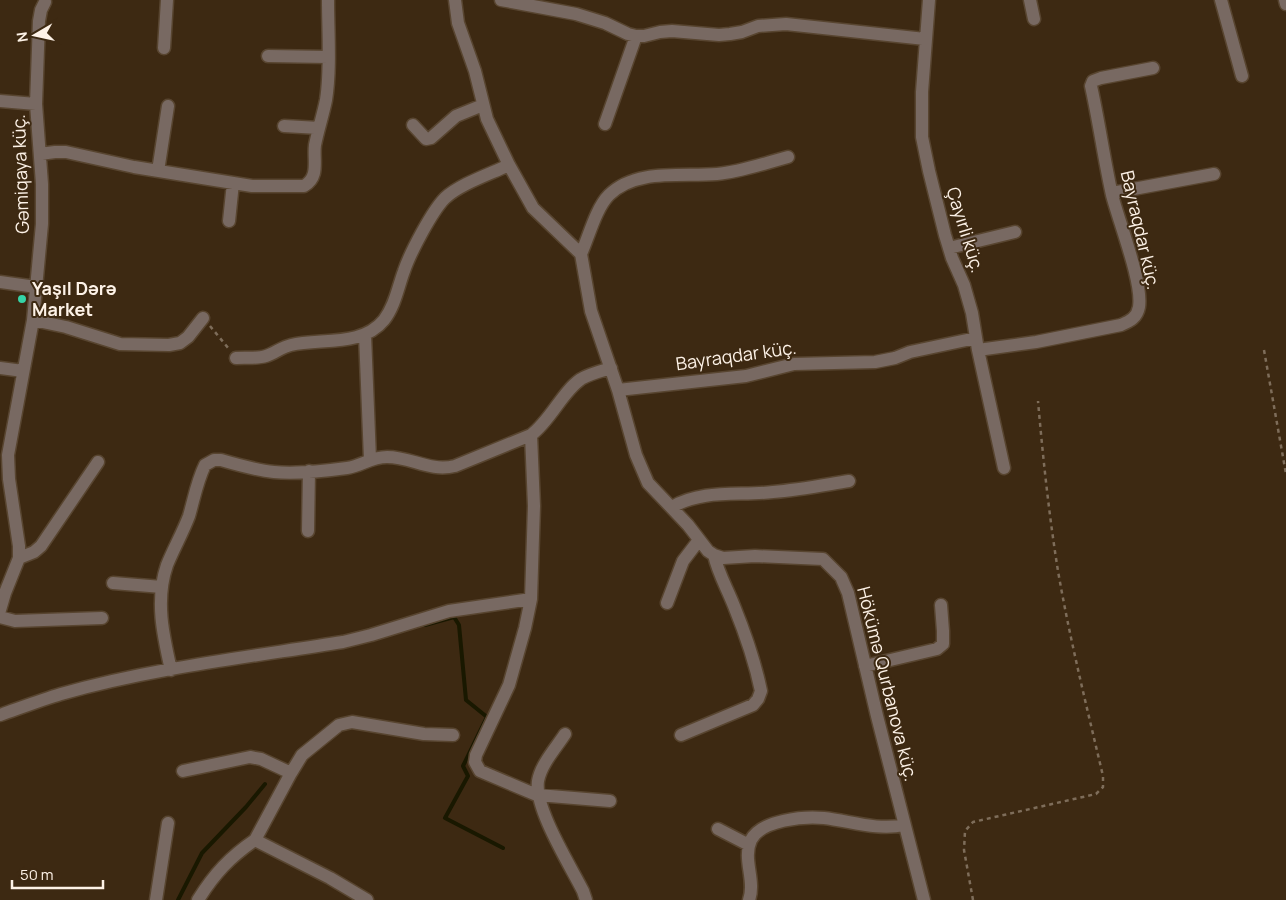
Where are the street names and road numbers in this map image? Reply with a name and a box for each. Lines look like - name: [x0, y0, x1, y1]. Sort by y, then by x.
- street label: Gəmiqaya küç.: [6, 114, 34, 234]
- street label: Bayraqdar küç.: [1116, 168, 1166, 292]
- street label: Çayırli küç.: [942, 184, 990, 275]
- street label: Bayraqdar küç.: [674, 335, 798, 375]
- street label: Hökümə Qurbanova küç.: [852, 584, 924, 784]

